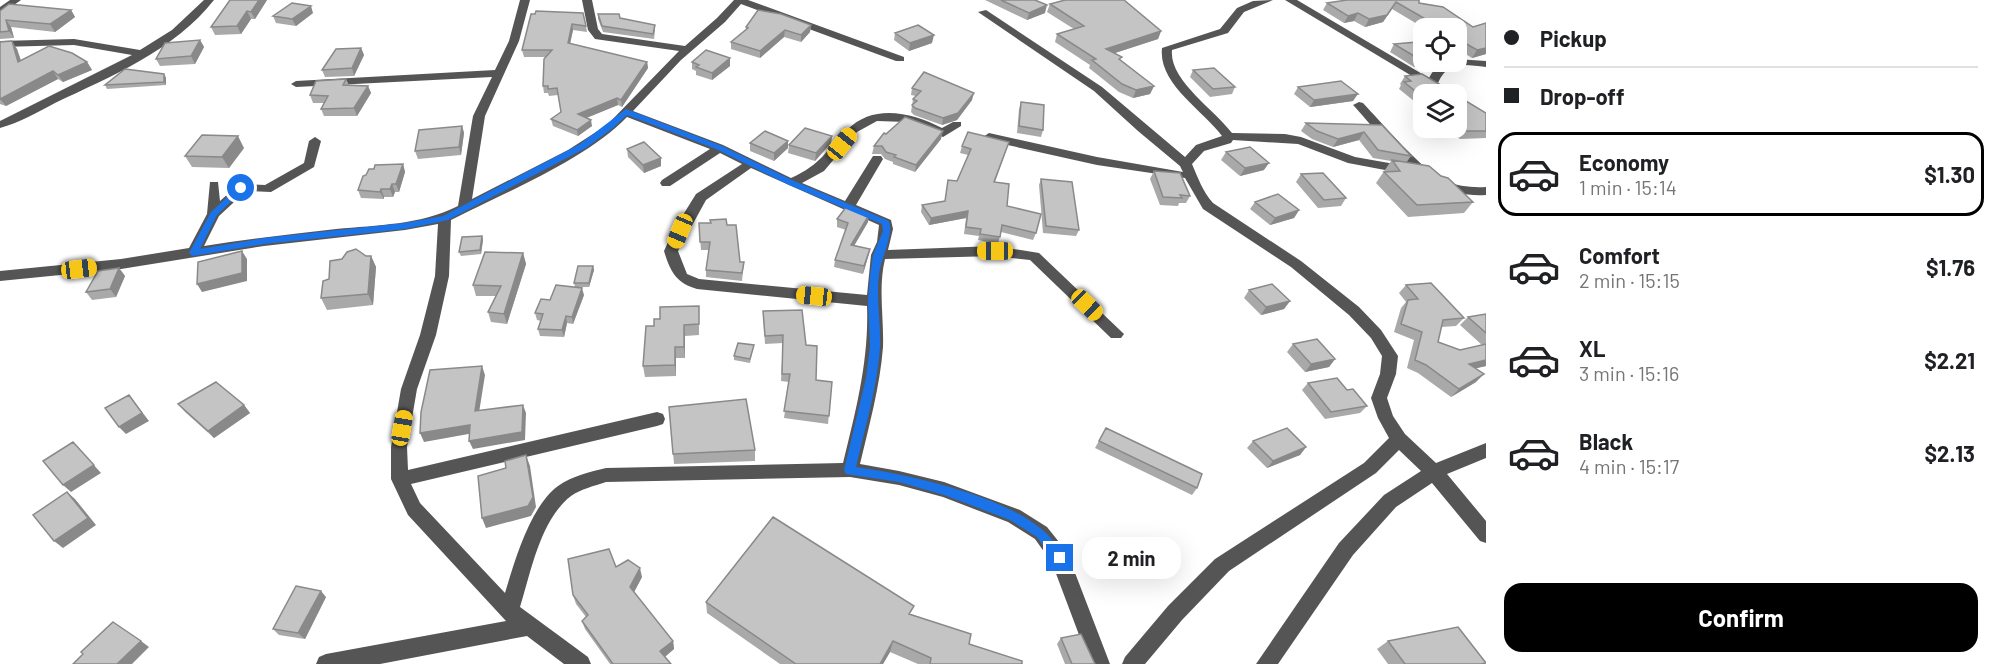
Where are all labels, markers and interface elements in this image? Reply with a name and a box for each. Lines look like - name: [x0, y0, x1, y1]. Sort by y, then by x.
- map controls: [1413, 18, 1467, 138]
- button: locate: [1413, 18, 1467, 72]
- text: Pickup: [1540, 25, 1607, 51]
- text: Drop-off: [1540, 83, 1624, 109]
- button: layers: [1413, 84, 1467, 138]
- car: [824, 124, 860, 164]
- icon: car: [1507, 147, 1561, 201]
- text: Economy: [1579, 149, 1669, 175]
- text: $1.30: [1924, 161, 1975, 187]
- route start: [227, 174, 254, 201]
- text: 1 min · 15:14: [1579, 175, 1677, 199]
- car: [665, 211, 695, 251]
- icon: car: [1507, 240, 1561, 294]
- car: [977, 242, 1013, 260]
- text: Comfort: [1579, 242, 1660, 268]
- text: $1.76: [1926, 254, 1975, 280]
- car: [60, 258, 98, 280]
- text: 2 min · 15:15: [1579, 268, 1680, 292]
- car: [795, 285, 833, 307]
- car: [1068, 286, 1106, 324]
- icon: car: [1507, 333, 1561, 387]
- text: XL: [1579, 335, 1605, 361]
- text: $2.21: [1924, 347, 1975, 373]
- text: 3 min · 15:16: [1579, 361, 1679, 385]
- car: [390, 409, 414, 447]
- icon: car: [1507, 426, 1561, 480]
- text: Black: [1579, 428, 1633, 454]
- text: $2.13: [1924, 440, 1975, 466]
- text: 4 min · 15:17: [1579, 454, 1679, 478]
- callout: 2 min: [1081, 537, 1180, 579]
- route end: [1046, 544, 1073, 571]
- text: 2 min: [1108, 546, 1155, 570]
- button: Confirm: [1504, 583, 1978, 652]

